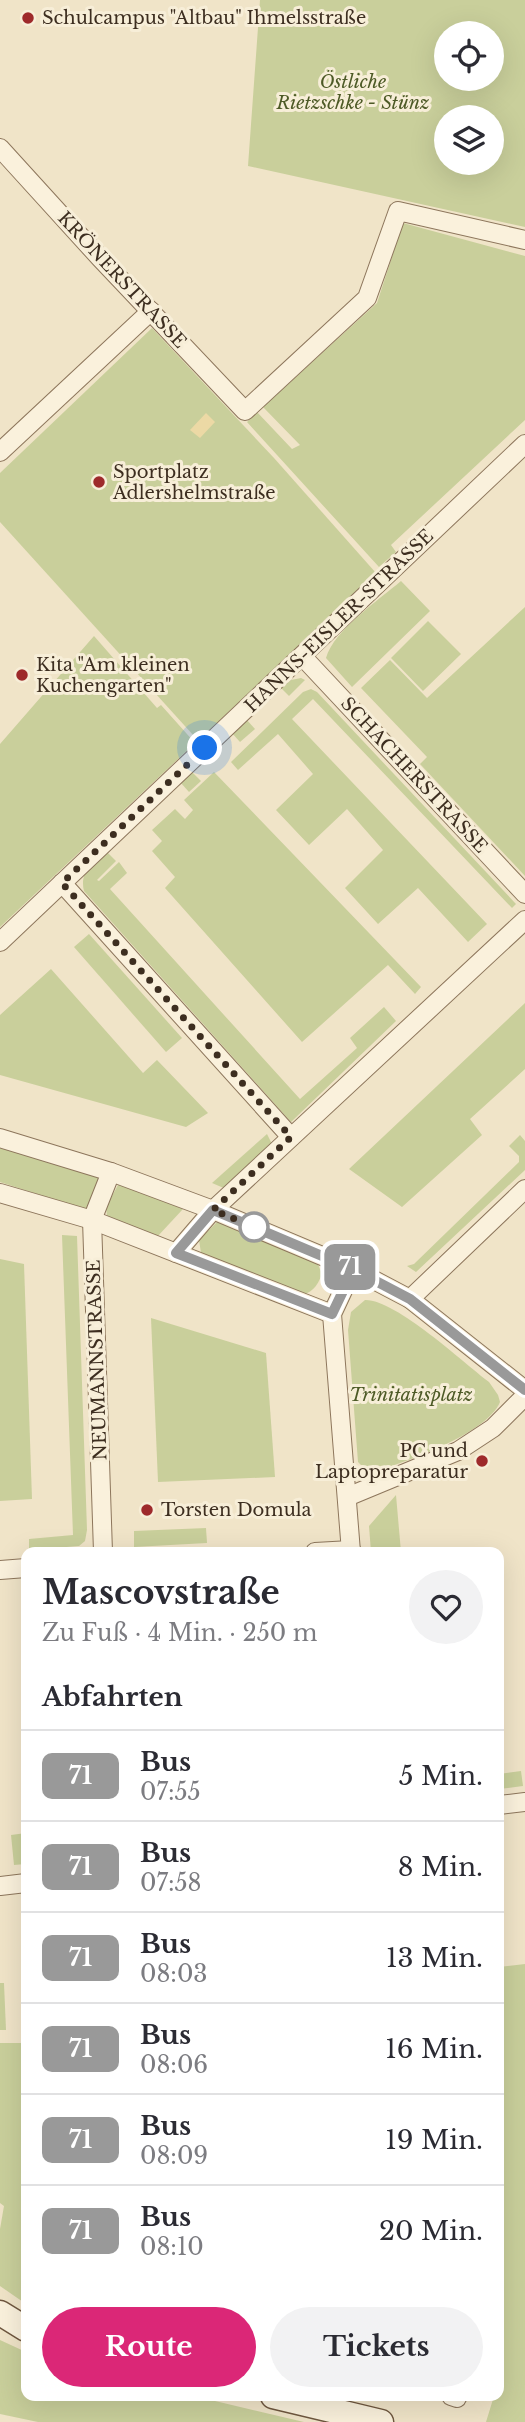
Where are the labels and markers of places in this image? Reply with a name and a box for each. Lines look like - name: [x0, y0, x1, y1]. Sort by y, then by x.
- place label: Schulcampus "Altbau" Ihmelsstraße: [42, 7, 366, 29]
- marker: Schulcampus "Altbau" Ihmelsstraße: [20, 10, 36, 26]
- place label: Sportplatz Adlershelmstraße: [112, 461, 276, 504]
- marker: Sportplatz Adlershelmstraße: [91, 474, 107, 490]
- place label: Kita "Am kleinen Kuchengarten": [36, 654, 190, 697]
- marker: Kita "Am kleinen Kuchengarten": [14, 667, 30, 683]
- unlabelled marker: [239, 1212, 269, 1242]
- place label: PC und Laptopreparatur: [315, 1440, 468, 1483]
- marker: PC und Laptopreparatur: [474, 1453, 490, 1469]
- place label: Torsten Domula: [161, 1499, 312, 1521]
- marker: Torsten Domula: [139, 1502, 155, 1518]

